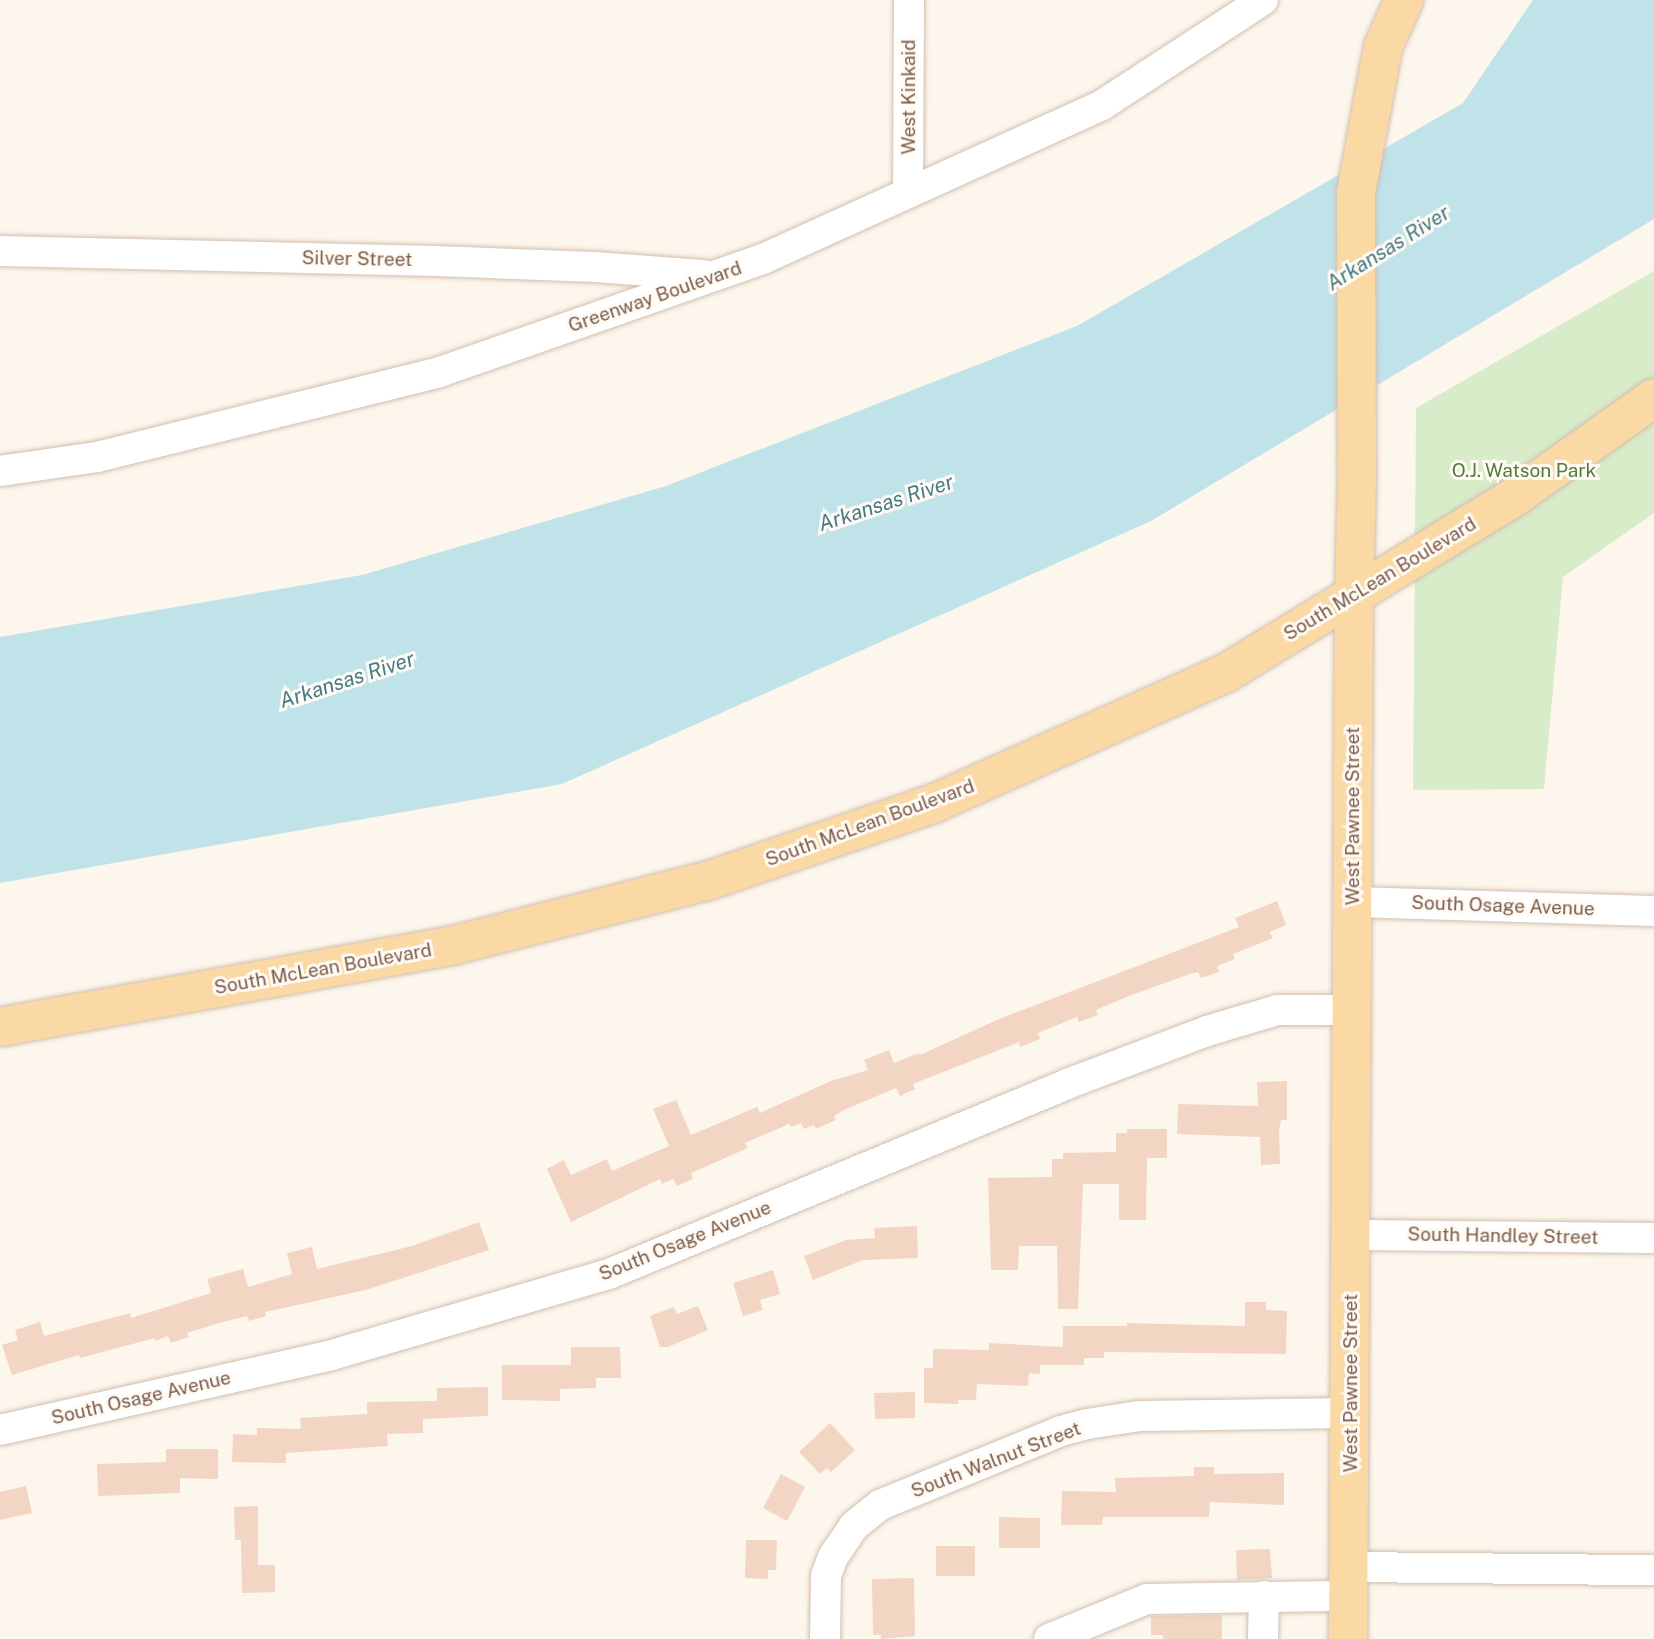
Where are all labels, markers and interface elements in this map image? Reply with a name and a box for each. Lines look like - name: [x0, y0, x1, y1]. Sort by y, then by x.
- street label: West Kinkaid: [898, 39, 920, 155]
- water label: Arkansas River: [1322, 200, 1454, 296]
- street label: Silver Street: [301, 247, 413, 271]
- street label: Greenway Boulevard: [565, 257, 745, 337]
- park label: O.J. Watson Park: [1451, 460, 1597, 482]
- water label: Arkansas River: [815, 469, 957, 537]
- street label: South McLean Boulevard: [1280, 512, 1480, 646]
- water label: Arkansas River: [276, 646, 418, 714]
- street label: West Pawnee Street: [1342, 727, 1364, 905]
- street label: South McLean Boulevard: [762, 775, 978, 871]
- street label: South Osage Avenue: [1411, 891, 1595, 921]
- street label: South McLean Boulevard: [212, 939, 434, 999]
- street label: South Osage Avenue: [596, 1196, 774, 1286]
- street label: South Handley Street: [1407, 1223, 1599, 1249]
- street label: West Pawnee Street: [1340, 1294, 1362, 1472]
- street label: South Osage Avenue: [49, 1366, 233, 1430]
- street label: South Walnut Street: [908, 1417, 1084, 1503]

